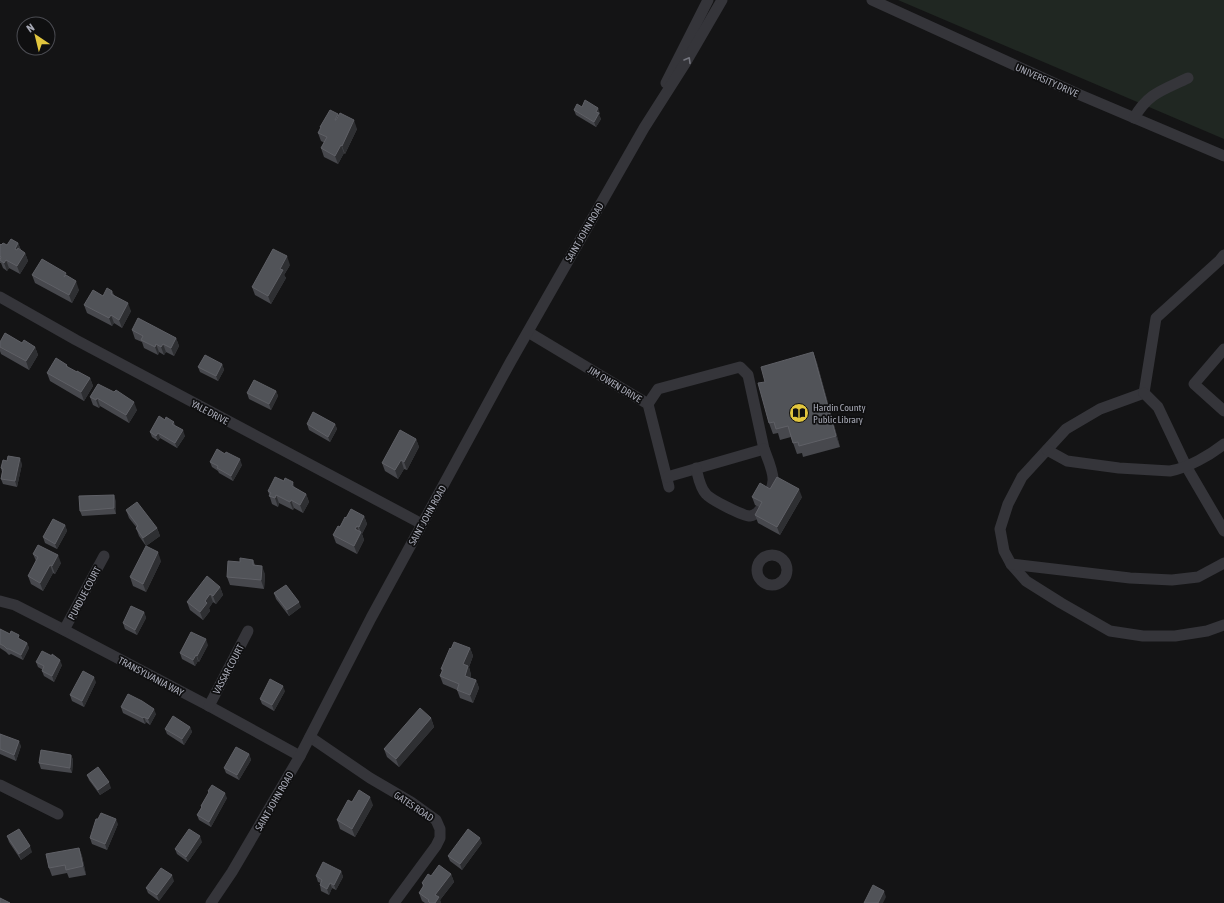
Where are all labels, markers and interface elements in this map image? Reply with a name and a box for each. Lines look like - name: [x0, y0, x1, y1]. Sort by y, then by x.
- north arrow: [16, 16, 56, 56]
- text: N: [24, 21, 36, 35]
- one-way arrow: [683, 57, 690, 64]
- street label: UNIVERSITY DRIVE: [1014, 62, 1081, 100]
- street label: SAINT JOHN ROAD: [563, 200, 606, 264]
- street label: JIM OWEN DRIVE: [586, 364, 644, 405]
- street label: YALE DRIVE: [189, 398, 231, 427]
- library icon: Hardin County Public Library: [788, 402, 810, 424]
- place label: Hardin County Public Library: [813, 402, 866, 425]
- street label: SAINT JOHN ROAD: [406, 483, 449, 547]
- street label: PURDUE COURT: [66, 564, 103, 622]
- street label: VASSAR COURT: [211, 642, 246, 696]
- street label: TRANSYLVANIA WAY: [116, 655, 186, 699]
- street label: SAINT JOHN ROAD: [253, 769, 296, 833]
- street label: GATES ROAD: [392, 789, 436, 824]

